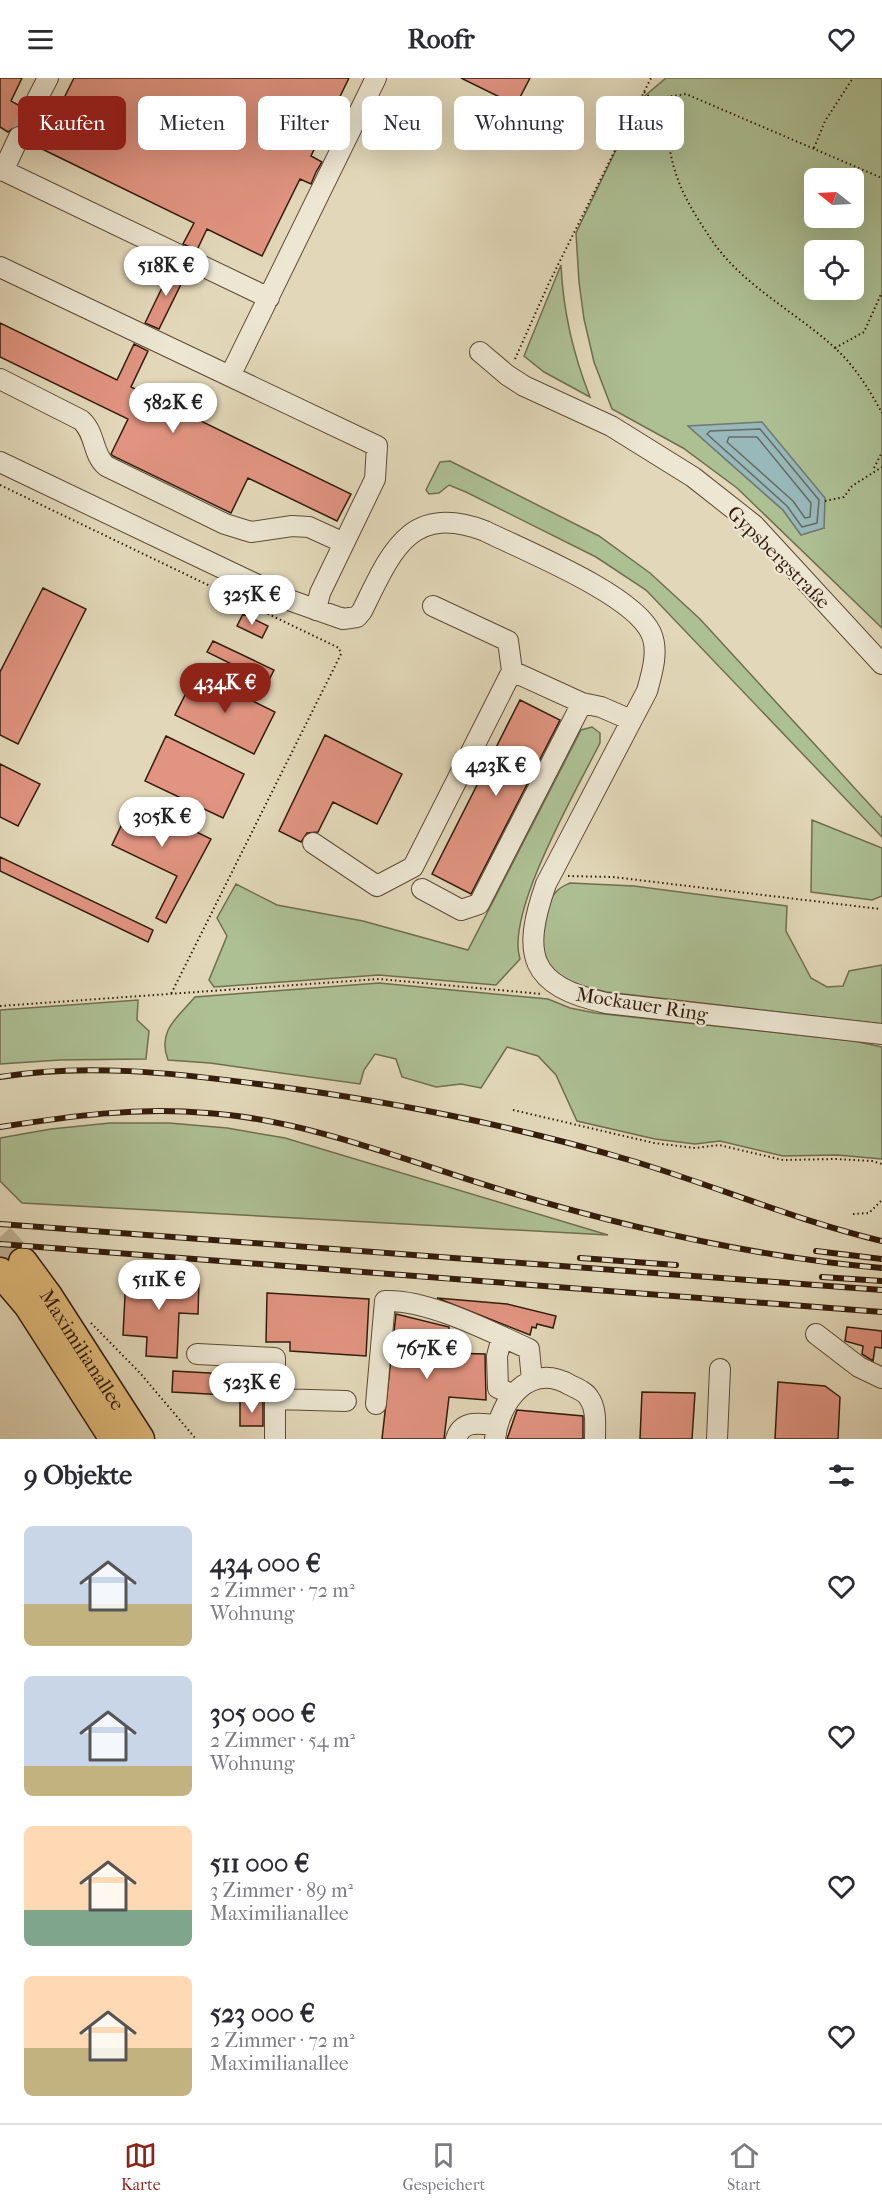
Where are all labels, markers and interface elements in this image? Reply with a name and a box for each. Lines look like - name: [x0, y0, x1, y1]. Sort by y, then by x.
- icon: menu: [24, 23, 57, 56]
- text: Roofr: [408, 23, 474, 55]
- icon: heart: [825, 23, 858, 56]
- chip: Kaufen: [18, 96, 126, 150]
- chip: Mieten: [138, 96, 246, 150]
- chip: Filter: [258, 96, 350, 150]
- chip: Neu: [362, 96, 442, 150]
- chip: Wohnung: [454, 96, 584, 150]
- chip: Haus: [596, 96, 684, 150]
- north arrow: [804, 168, 864, 228]
- map controls: [804, 168, 864, 300]
- button: locate: [804, 240, 864, 300]
- pin: 518K €: [117, 246, 215, 297]
- text: 518K €: [138, 254, 194, 277]
- pin: 582K €: [124, 383, 222, 434]
- text: 582K €: [143, 391, 203, 414]
- street label: Gypsbergstraße: [723, 501, 835, 613]
- pin: 325K €: [203, 575, 301, 626]
- text: 325K €: [223, 583, 281, 606]
- pin: 434K €: [176, 663, 274, 714]
- text: 434K €: [194, 671, 256, 694]
- pin: 423K €: [447, 746, 545, 797]
- text: 423K €: [465, 754, 527, 777]
- pin: 305K €: [113, 797, 211, 848]
- text: 305K €: [133, 805, 191, 828]
- street label: Mockauer Ring: [574, 983, 710, 1026]
- pin: 511K €: [110, 1260, 208, 1311]
- text: 511K €: [132, 1268, 186, 1291]
- street label: Maximilianallee: [35, 1285, 129, 1415]
- pin: 767K €: [378, 1329, 476, 1380]
- text: 767K €: [397, 1337, 457, 1360]
- pin: 523K €: [203, 1363, 301, 1414]
- text: 523K €: [223, 1371, 281, 1394]
- icon: filters: [825, 1459, 858, 1492]
- text: 9 Objekte: [24, 1460, 132, 1491]
- text: 434 000 €: [210, 1548, 321, 1579]
- icon: home: [72, 1550, 144, 1622]
- icon: heart: [825, 1570, 858, 1603]
- text: 2 Zimmer · 72 m²: [210, 1579, 355, 1602]
- text: Wohnung: [210, 1602, 295, 1625]
- text: 305 000 €: [210, 1698, 316, 1729]
- icon: home: [72, 1700, 144, 1772]
- icon: heart: [825, 1720, 858, 1753]
- text: 2 Zimmer · 54 m²: [210, 1729, 355, 1752]
- text: Wohnung: [210, 1752, 295, 1775]
- text: 511 000 €: [210, 1848, 309, 1879]
- icon: home: [72, 1850, 144, 1922]
- icon: heart: [825, 1870, 858, 1903]
- text: 3 Zimmer · 89 m²: [210, 1879, 353, 1902]
- text: Maximilianallee: [210, 1902, 349, 1925]
- text: 523 000 €: [210, 1998, 315, 2029]
- icon: home: [72, 2000, 144, 2072]
- icon: heart: [825, 2020, 858, 2053]
- text: 2 Zimmer · 72 m²: [210, 2029, 355, 2052]
- text: Maximilianallee: [210, 2052, 349, 2075]
- tab: Karte: [121, 2139, 161, 2194]
- tab: Gespeichert: [402, 2139, 485, 2194]
- tab: Start: [727, 2139, 761, 2194]

